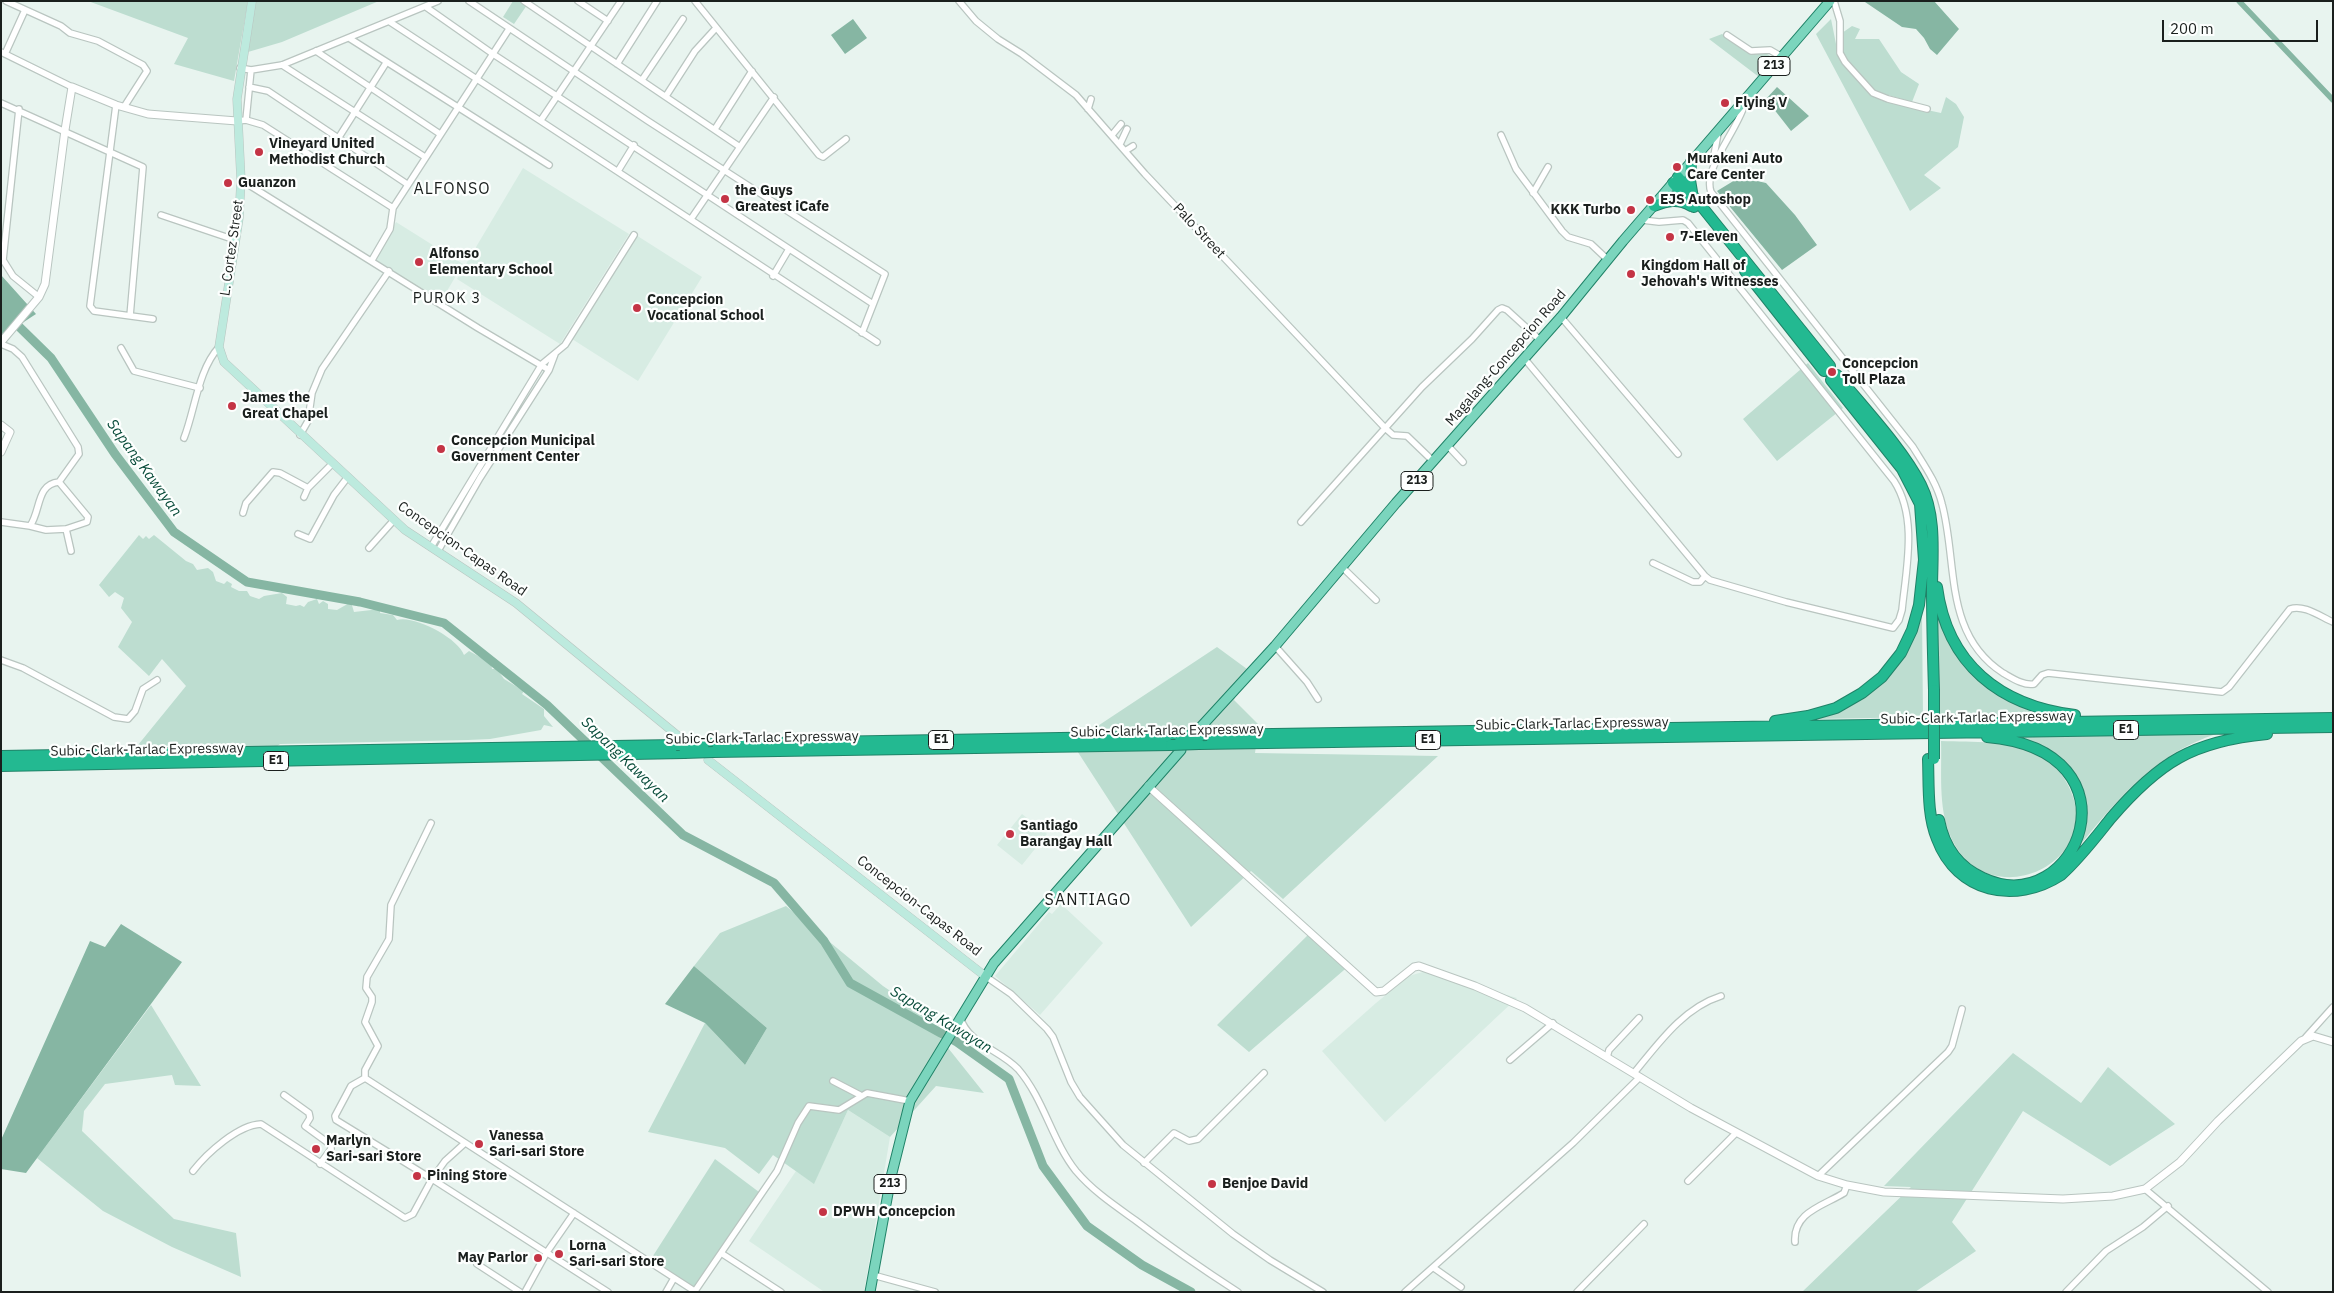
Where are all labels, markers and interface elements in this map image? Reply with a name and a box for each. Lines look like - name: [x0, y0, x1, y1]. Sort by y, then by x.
- scale bar: [2164, 10, 2320, 42]
- text: 200 m: [2170, 19, 2214, 38]
- road number: 213: [1758, 56, 1790, 76]
- place label: Flying V: [1735, 95, 1787, 111]
- marker: Flying V: [1719, 97, 1731, 109]
- place label: Vineyard United Methodist Church: [269, 136, 385, 168]
- marker: Vineyard United Methodist Church: [253, 146, 265, 158]
- place label: Murakeni Auto Care Center: [1687, 151, 1783, 184]
- marker: Murakeni Auto Care Center: [1671, 161, 1683, 173]
- place label: Guanzon: [238, 175, 296, 191]
- marker: Guanzon: [222, 177, 234, 189]
- district label: ALFONSO: [413, 179, 491, 199]
- place label: the Guys Greatest iCafe: [735, 183, 829, 216]
- place label: EJS Autoshop: [1660, 192, 1751, 208]
- marker: the Guys Greatest iCafe: [719, 193, 731, 205]
- marker: EJS Autoshop: [1644, 194, 1656, 206]
- street label: L. Cortez Street: [217, 199, 247, 297]
- street label: Palo Street: [1169, 200, 1229, 262]
- place label: KKK Turbo: [1551, 202, 1621, 218]
- marker: KKK Turbo: [1625, 204, 1637, 216]
- place label: 7-Eleven: [1680, 229, 1738, 245]
- marker: 7-Eleven: [1664, 231, 1676, 243]
- place label: Alfonso Elementary School: [429, 246, 553, 278]
- marker: Alfonso Elementary School: [413, 256, 425, 268]
- place label: Kingdom Hall of Jehovah's Witnesses: [1641, 258, 1779, 290]
- marker: Kingdom Hall of Jehovah's Witnesses: [1625, 268, 1637, 280]
- street label: Magalang-Concepcion Road: [1442, 286, 1570, 430]
- district label: PUROK 3: [412, 290, 482, 308]
- place label: Concepcion Vocational School: [647, 292, 764, 324]
- marker: Concepcion Vocational School: [631, 302, 643, 314]
- place label: Concepcion Toll Plaza: [1842, 356, 1918, 388]
- marker: Concepcion Toll Plaza: [1826, 366, 1838, 378]
- place label: James the Great Chapel: [242, 390, 328, 422]
- marker: James the Great Chapel: [226, 400, 238, 412]
- water label: Sapang Kawayan: [103, 416, 185, 520]
- place label: Concepcion Municipal Government Center: [451, 433, 595, 466]
- marker: Concepcion Municipal Government Center: [435, 443, 447, 455]
- road number: 213: [1401, 472, 1433, 491]
- street label: Concepcion-Capas Road: [394, 498, 530, 600]
- street label: Subic-Clark-Tarlac Expressway: [1880, 708, 2074, 728]
- water label: Sapang Kawayan: [577, 713, 673, 807]
- street label: Subic-Clark-Tarlac Expressway: [1475, 714, 1669, 734]
- road number: E1: [2114, 720, 2138, 740]
- street label: Subic-Clark-Tarlac Expressway: [1070, 721, 1264, 741]
- street label: Subic-Clark-Tarlac Expressway: [665, 728, 859, 748]
- road number: E1: [928, 730, 954, 750]
- road number: E1: [1416, 730, 1440, 750]
- street label: Subic-Clark-Tarlac Expressway: [50, 740, 244, 760]
- road number: E1: [264, 751, 288, 770]
- place label: Santiago Barangay Hall: [1020, 818, 1112, 850]
- marker: Santiago Barangay Hall: [1004, 828, 1016, 840]
- street label: Concepcion-Capas Road: [853, 852, 985, 960]
- district label: SANTIAGO: [1044, 890, 1132, 910]
- water label: Sapang Kawayan: [887, 983, 995, 1057]
- place label: Vanessa Sari-sari Store: [489, 1128, 584, 1160]
- place label: Marlyn Sari-sari Store: [326, 1133, 421, 1166]
- marker: Vanessa Sari-sari Store: [473, 1138, 485, 1150]
- marker: Marlyn Sari-sari Store: [310, 1143, 322, 1155]
- place label: Pining Store: [427, 1168, 507, 1184]
- marker: Pining Store: [411, 1170, 423, 1182]
- road number: 213: [874, 1174, 906, 1194]
- place label: Benjoe David: [1222, 1176, 1308, 1192]
- marker: Benjoe David: [1206, 1178, 1218, 1190]
- place label: DPWH Concepcion: [833, 1204, 955, 1220]
- marker: DPWH Concepcion: [817, 1206, 829, 1218]
- place label: Lorna Sari-sari Store: [569, 1238, 664, 1270]
- marker: Lorna Sari-sari Store: [553, 1248, 565, 1260]
- place label: May Parlor: [458, 1250, 528, 1266]
- marker: May Parlor: [532, 1252, 544, 1264]

